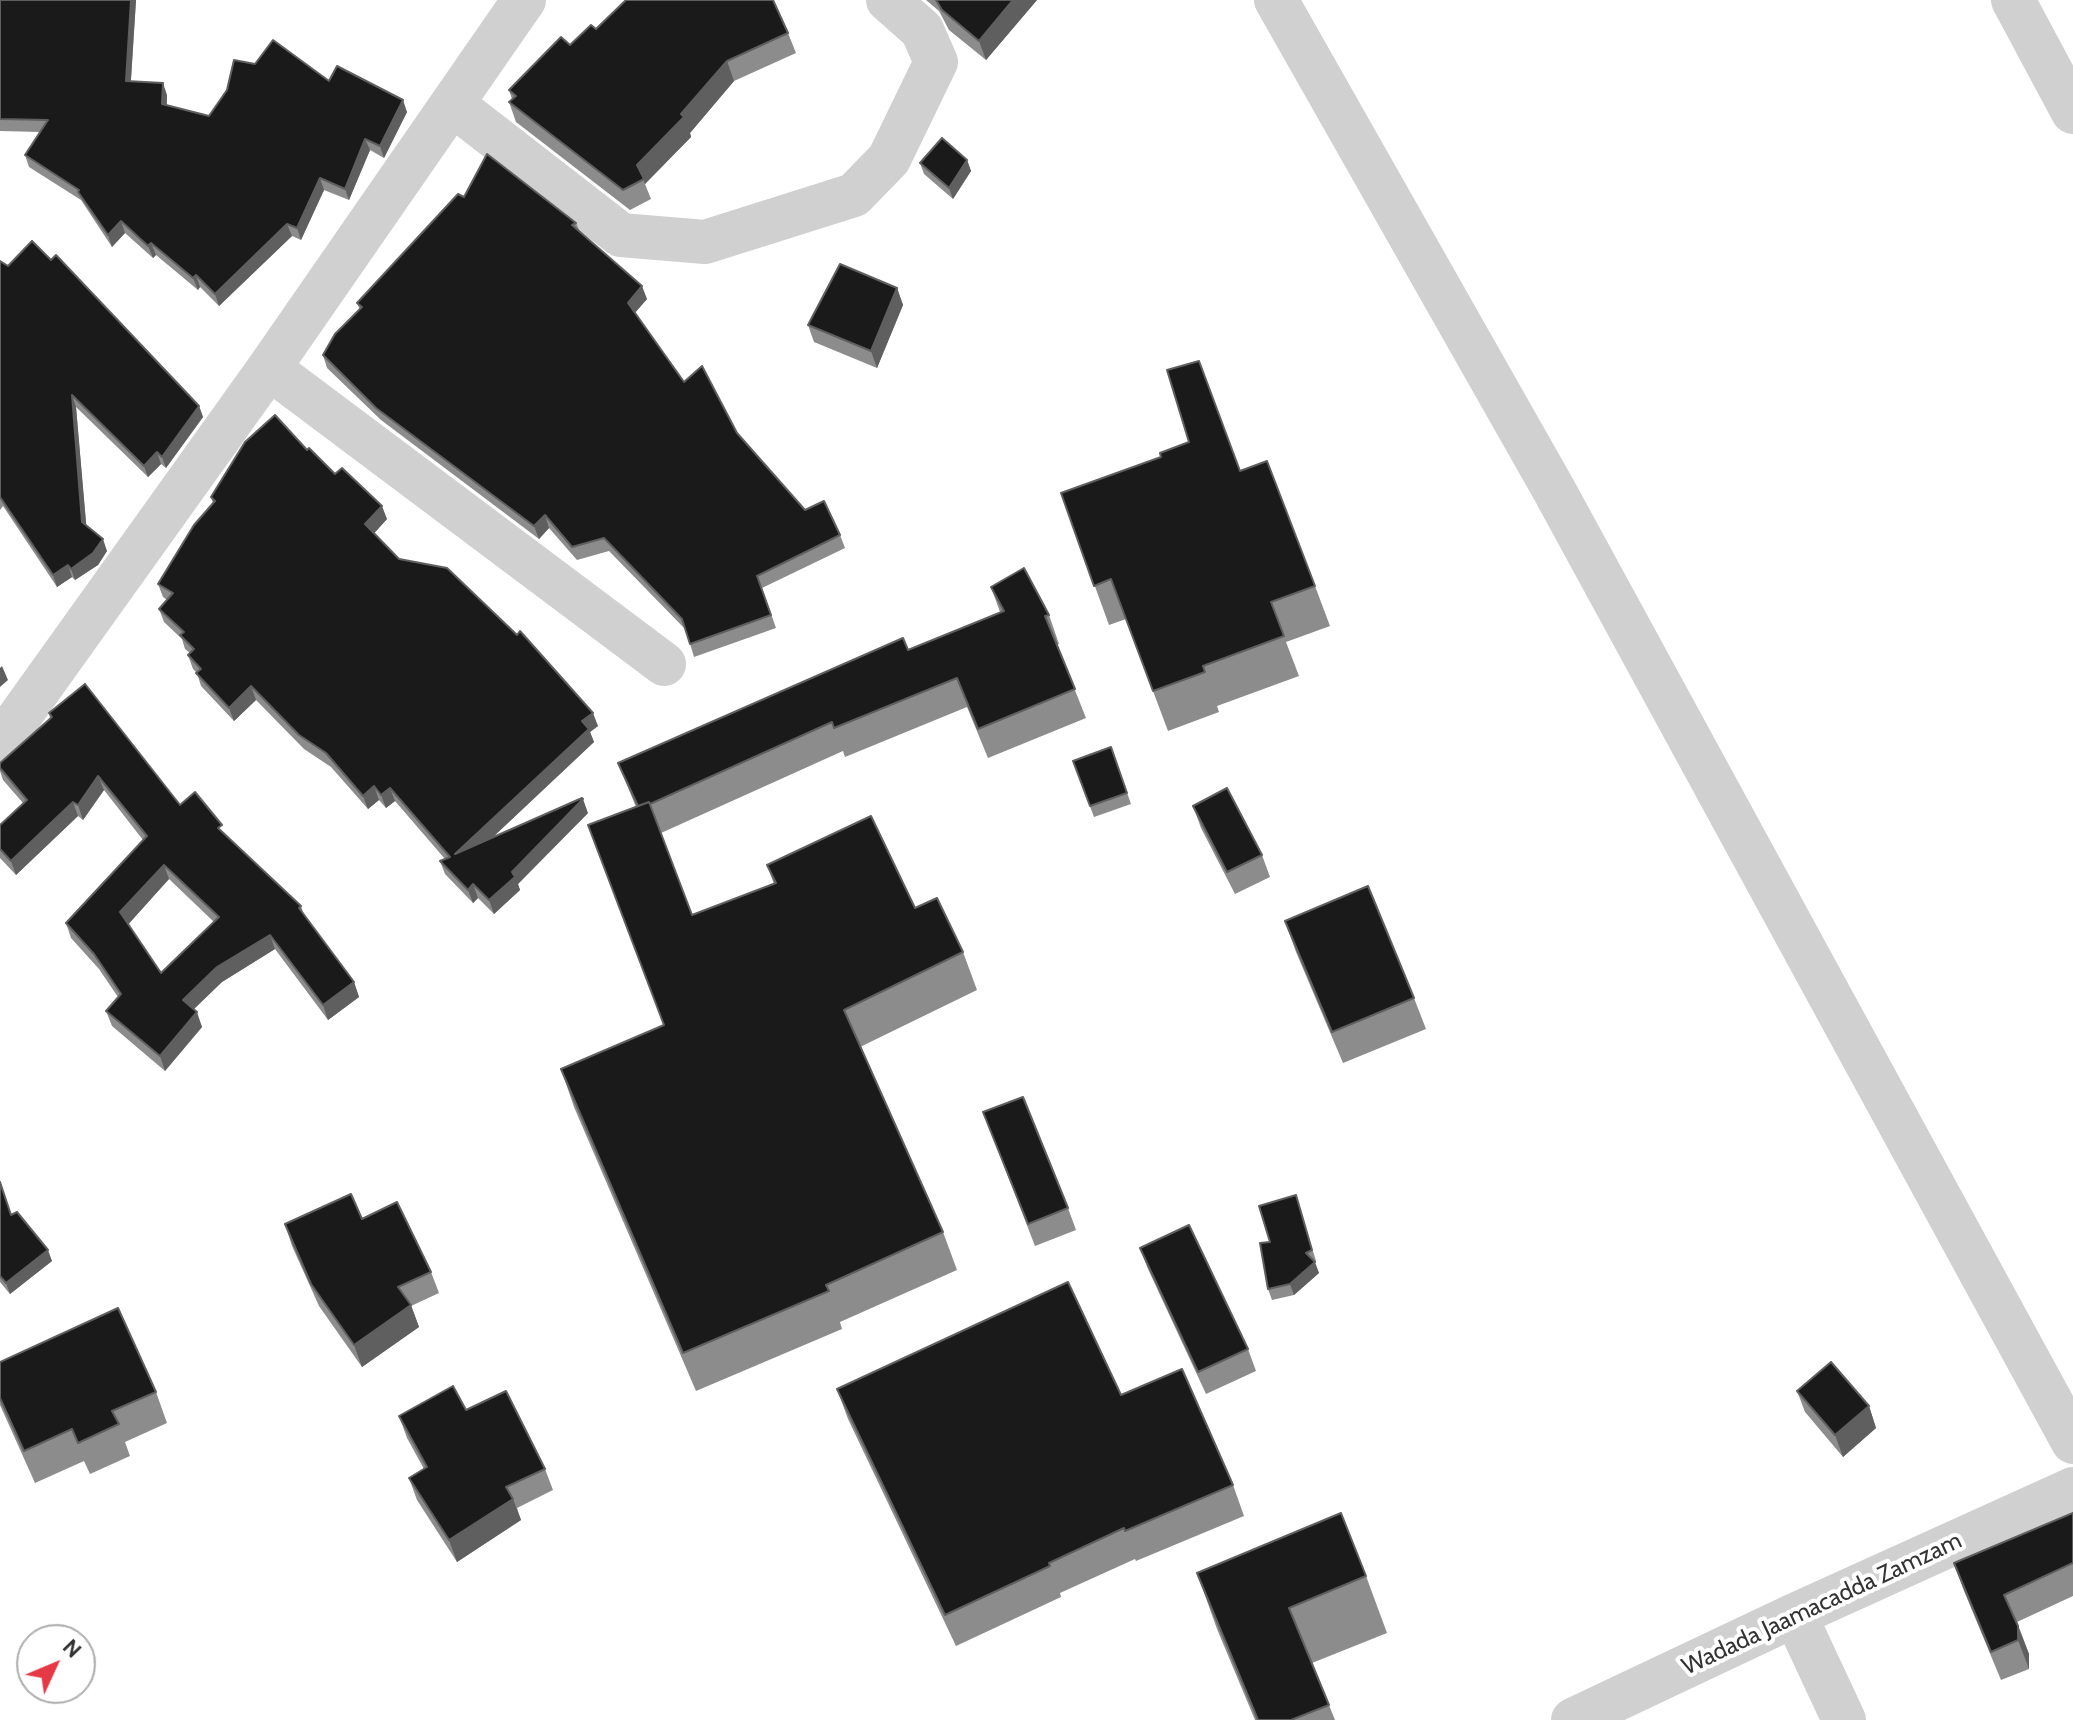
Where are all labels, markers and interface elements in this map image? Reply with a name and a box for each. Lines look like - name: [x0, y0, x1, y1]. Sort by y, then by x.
- street label: Wadada Jaamacadda Zamzam: [1678, 1526, 1966, 1682]
- north arrow: [16, 1624, 96, 1704]
- text: N: [57, 1633, 87, 1663]

